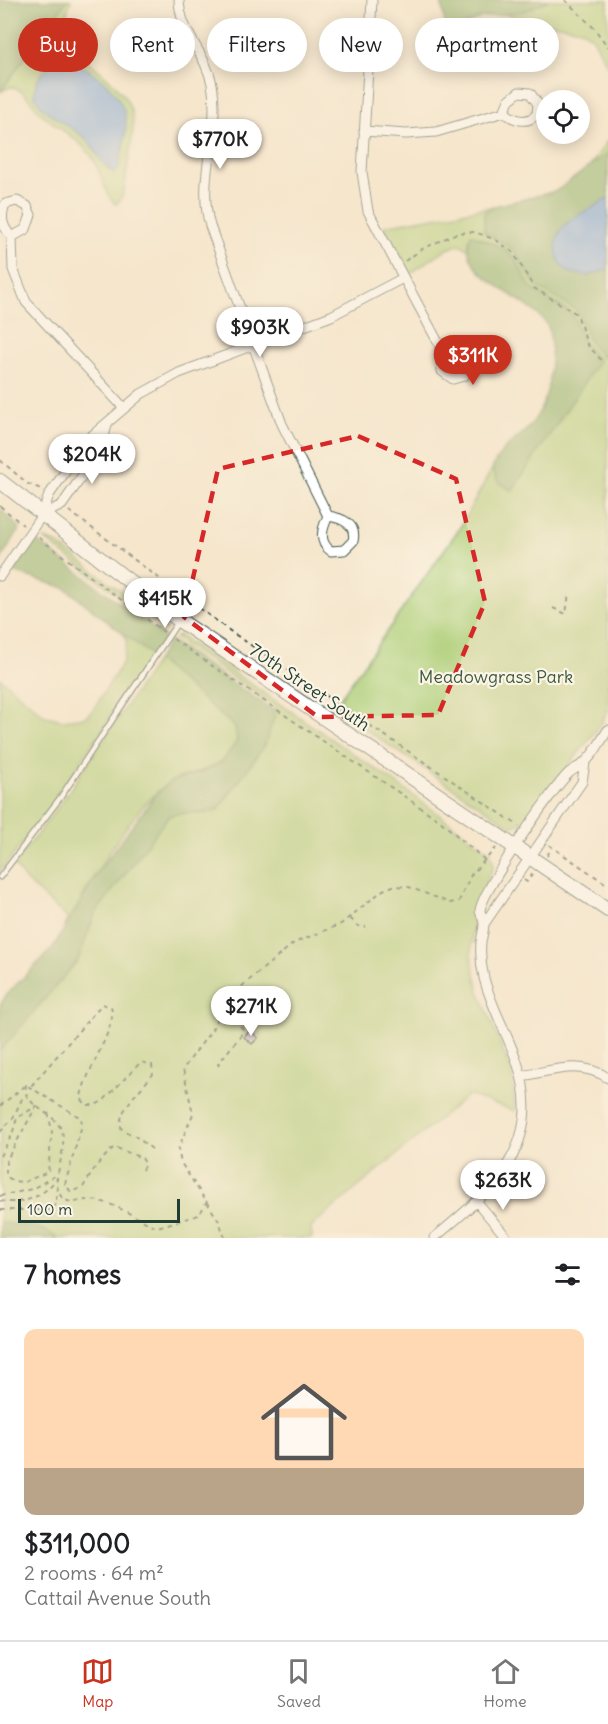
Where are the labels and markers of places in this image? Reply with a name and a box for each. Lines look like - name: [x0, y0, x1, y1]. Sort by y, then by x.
- pin: $770K: [178, 119, 262, 170]
- pin: $903K: [218, 307, 302, 358]
- pin: $311K: [431, 335, 515, 386]
- pin: $204K: [50, 434, 134, 485]
- pin: $415K: [123, 578, 207, 629]
- pin: $271K: [209, 986, 293, 1037]
- pin: $263K: [461, 1160, 545, 1211]

